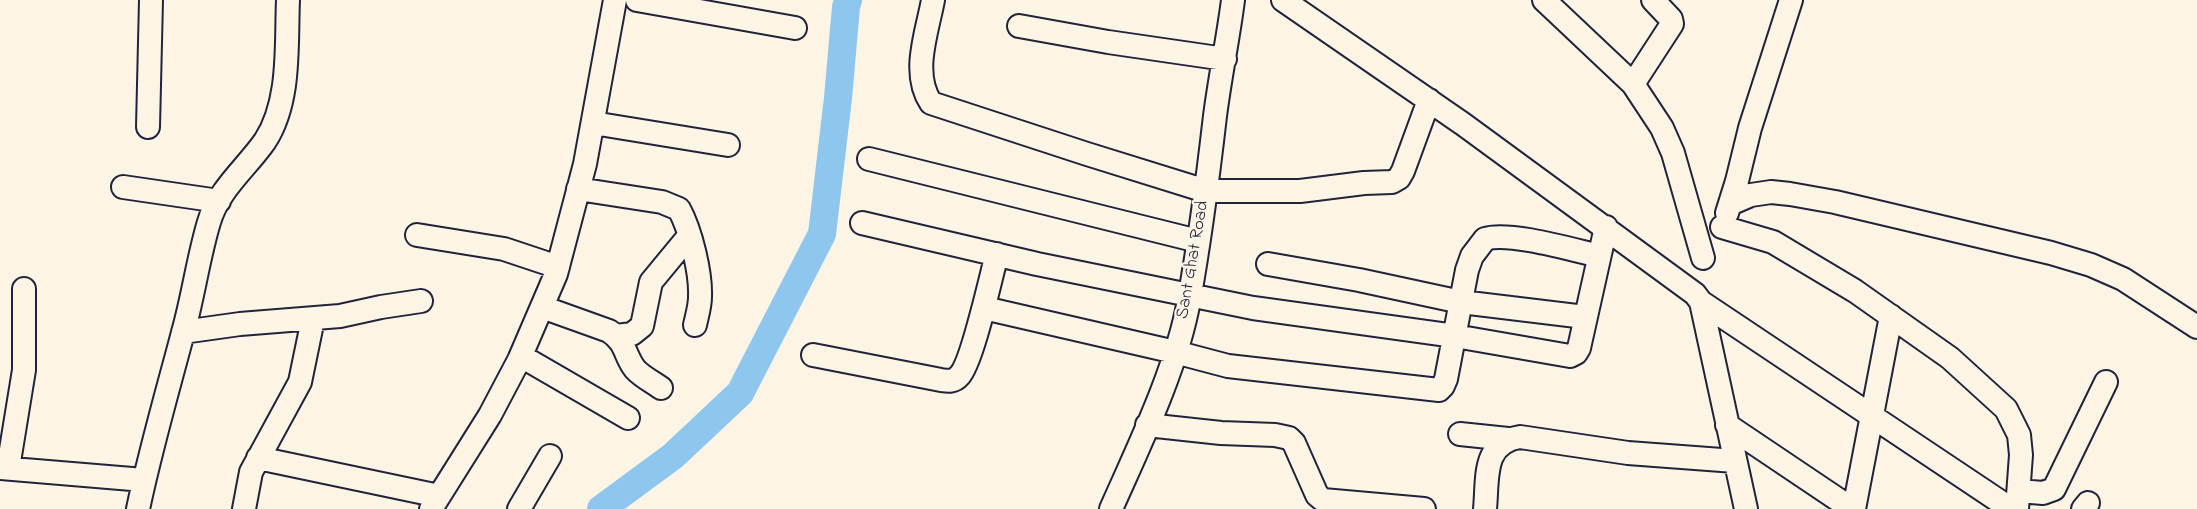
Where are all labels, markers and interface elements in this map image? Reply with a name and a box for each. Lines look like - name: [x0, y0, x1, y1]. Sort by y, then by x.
- street label: Sant Ghat Road: [1173, 199, 1215, 321]

